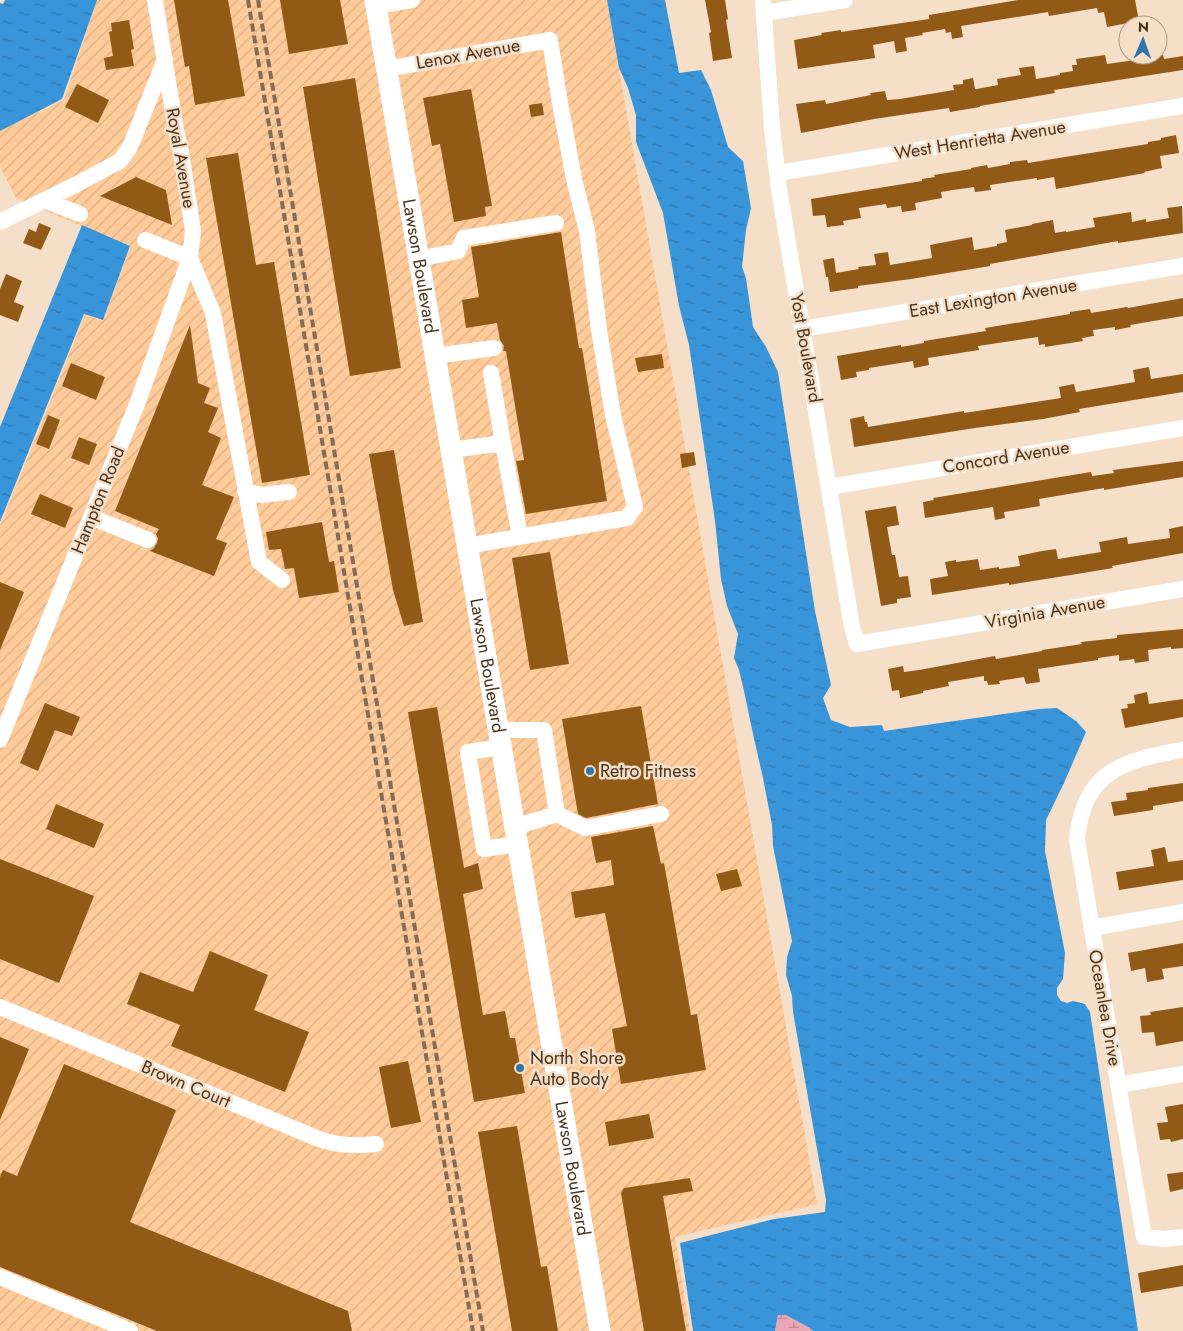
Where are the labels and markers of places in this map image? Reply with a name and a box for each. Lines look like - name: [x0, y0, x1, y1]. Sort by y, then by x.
- place label: Retro Fitness: [600, 758, 696, 784]
- marker: Retro Fitness: [584, 765, 596, 777]
- place label: North Shore Auto Body: [530, 1045, 623, 1092]
- marker: North Shore Auto Body: [514, 1062, 526, 1074]

